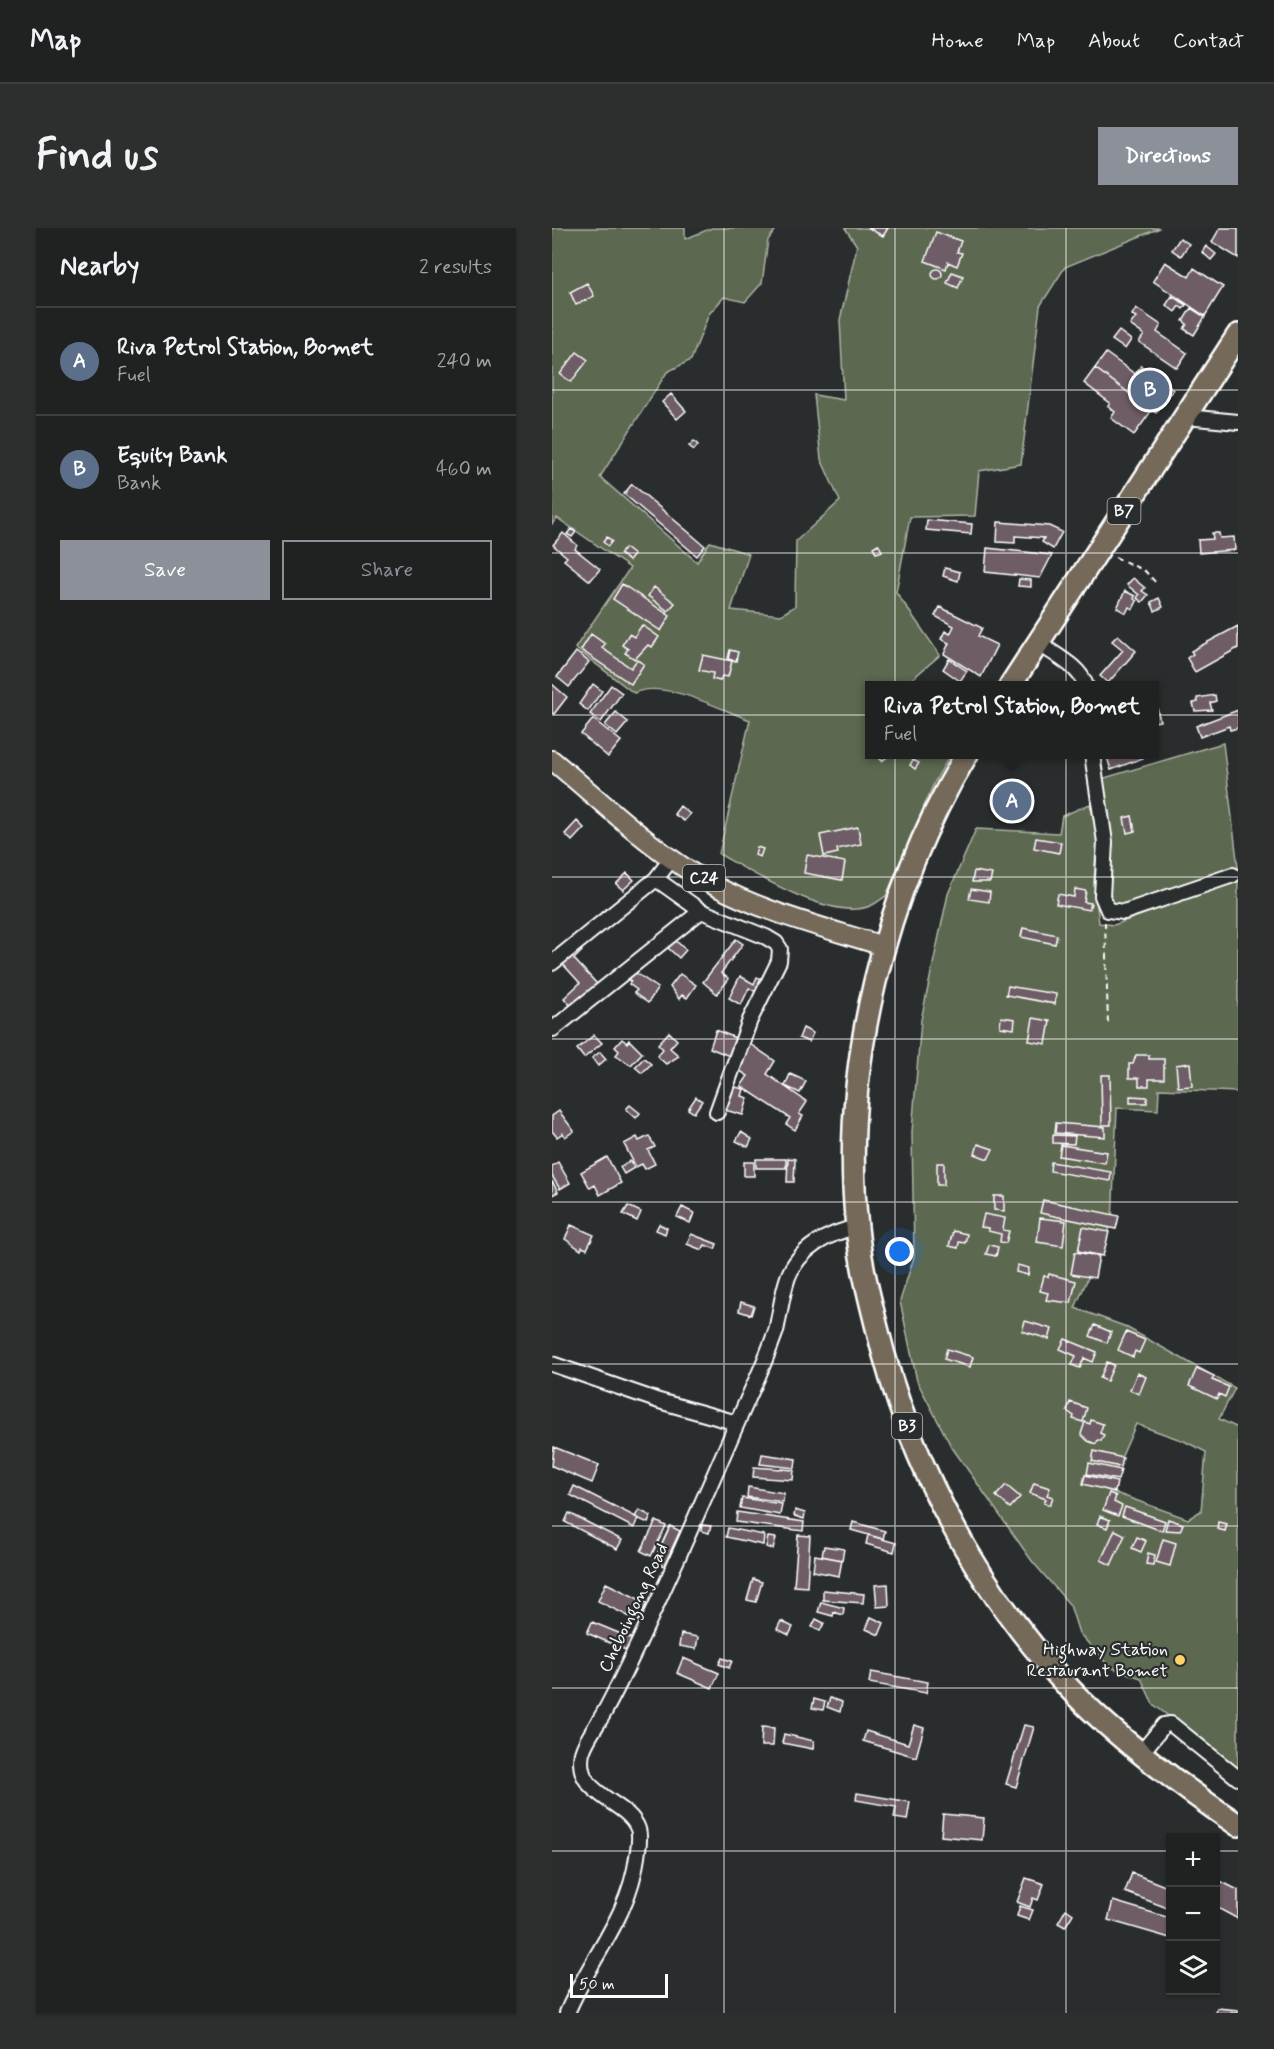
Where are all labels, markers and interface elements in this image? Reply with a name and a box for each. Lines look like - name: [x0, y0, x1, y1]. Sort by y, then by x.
- text: Map: [30, 23, 81, 60]
- text: Home: [932, 27, 984, 55]
- text: Map: [1017, 27, 1055, 55]
- text: About: [1088, 27, 1140, 55]
- text: Contact: [1173, 27, 1244, 55]
- button: Directions: [1098, 127, 1238, 185]
- text: Find us: [36, 129, 158, 184]
- text: Nearby: [60, 250, 139, 284]
- text: 2 results: [419, 254, 492, 281]
- text: Riva Petrol Station, Bomet: [117, 334, 374, 362]
- text: A: [73, 348, 86, 375]
- text: 240 m: [437, 348, 492, 375]
- text: Fuel: [117, 362, 151, 389]
- pin: B: [1130, 368, 1170, 412]
- text: Equity Bank: [117, 442, 227, 470]
- text: B: [73, 456, 86, 483]
- text: 460 m: [436, 456, 492, 483]
- text: Bank: [117, 470, 161, 497]
- road number: B7: [1108, 498, 1140, 524]
- button: Save: [60, 540, 270, 600]
- button: Share: [282, 540, 492, 600]
- popup: [865, 681, 1159, 759]
- text: Riva Petrol Station, Bomet: [884, 693, 1140, 721]
- text: Fuel: [884, 721, 917, 748]
- pin: A: [992, 778, 1032, 824]
- road number: C24: [683, 865, 725, 891]
- your location: [885, 1237, 914, 1266]
- road number: B3: [892, 1413, 922, 1439]
- street label: Cheboingong Road: [594, 1540, 676, 1677]
- place label: Highway Station Restaurant Bomet: [1027, 1638, 1168, 1683]
- marker: Highway Station Restaurant Bomet: [1173, 1653, 1187, 1667]
- map controls: [1166, 1833, 1220, 1995]
- button: +: [1166, 1833, 1220, 1887]
- button: −: [1166, 1887, 1220, 1941]
- button: layers: [1166, 1941, 1220, 1995]
- scale bar: [570, 1971, 668, 1998]
- text: 50 m: [579, 1974, 615, 1995]

